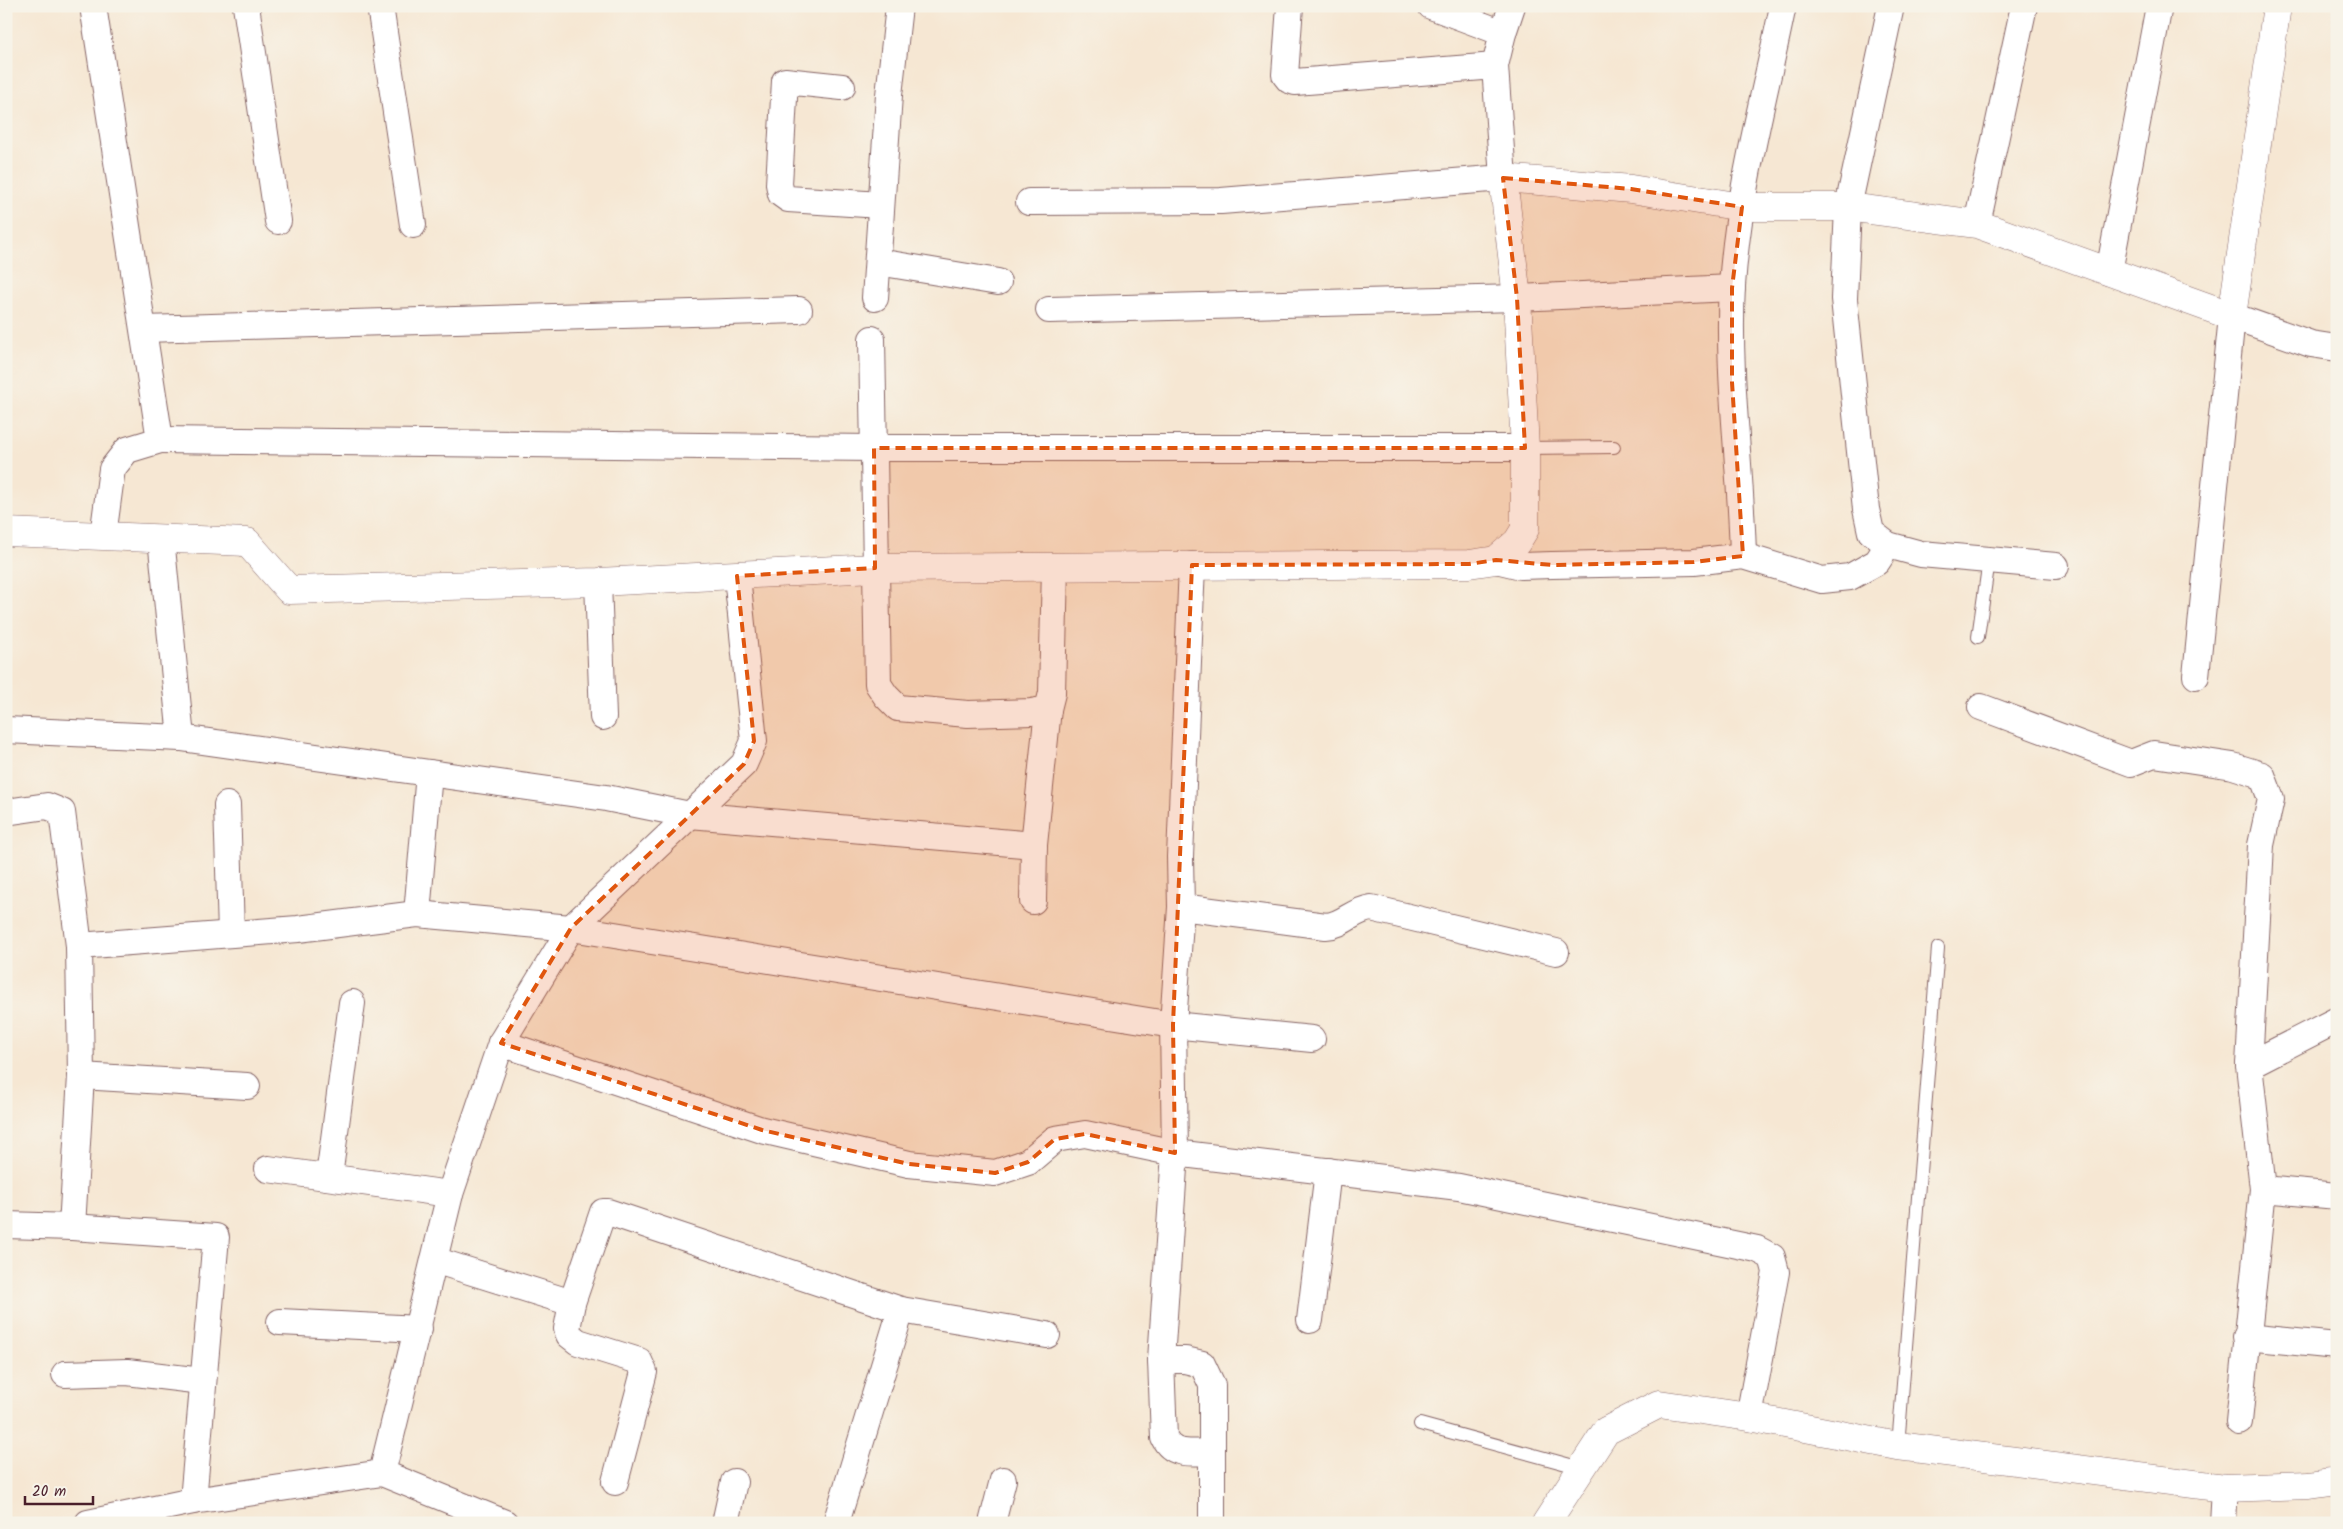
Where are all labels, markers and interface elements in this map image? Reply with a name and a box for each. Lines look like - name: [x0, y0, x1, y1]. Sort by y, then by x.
- scale bar: [25, 1474, 92, 1506]
- text: 20 m: [32, 1480, 66, 1504]

